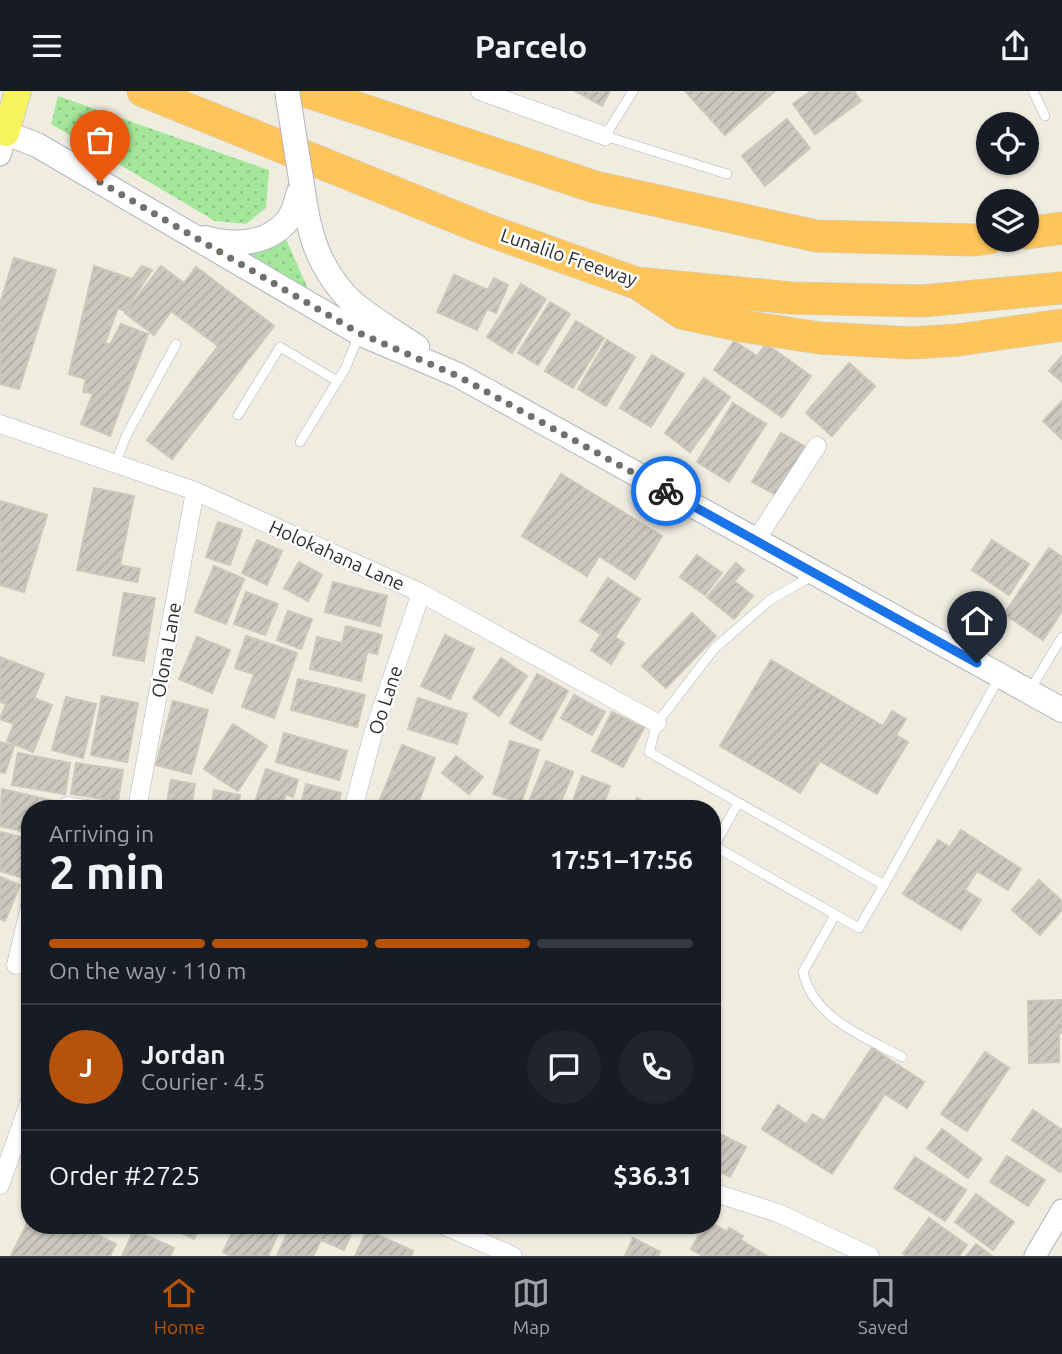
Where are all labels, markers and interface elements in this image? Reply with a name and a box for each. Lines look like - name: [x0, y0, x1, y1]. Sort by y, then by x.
- icon: menu: [28, 27, 66, 65]
- icon: share: [996, 27, 1034, 65]
- text: Parcelo: [475, 28, 587, 64]
- pin: [70, 110, 130, 182]
- map controls: [976, 112, 1039, 252]
- button: locate: [976, 112, 1039, 175]
- icon: bag: [81, 121, 119, 159]
- button: layers: [976, 189, 1039, 252]
- street label: Lunalilo Freeway: [498, 223, 640, 291]
- courier: [631, 456, 701, 526]
- icon: bike: [647, 472, 685, 510]
- street label: Holokahana Lane: [266, 515, 408, 595]
- pin: [947, 591, 1007, 663]
- street label: Olona Lane: [147, 601, 185, 699]
- icon: home: [958, 602, 996, 640]
- street label: Oo Lane: [364, 663, 406, 737]
- text: Arriving in: [49, 821, 154, 846]
- text: 17:51–17:56: [550, 845, 693, 874]
- text: 2 min: [49, 846, 165, 898]
- text: On the way · 110 m: [49, 958, 246, 983]
- button: chat: [527, 1030, 601, 1104]
- button: phone: [619, 1030, 693, 1104]
- text: Jordan: [141, 1040, 226, 1069]
- text: J: [79, 1053, 93, 1082]
- text: Courier · 4.5: [141, 1069, 265, 1094]
- text: Order #2725: [49, 1161, 200, 1190]
- text: $36.31: [613, 1161, 693, 1190]
- tab: Home: [154, 1274, 205, 1338]
- tab: Map: [512, 1274, 550, 1338]
- tab: Saved: [858, 1274, 908, 1338]

